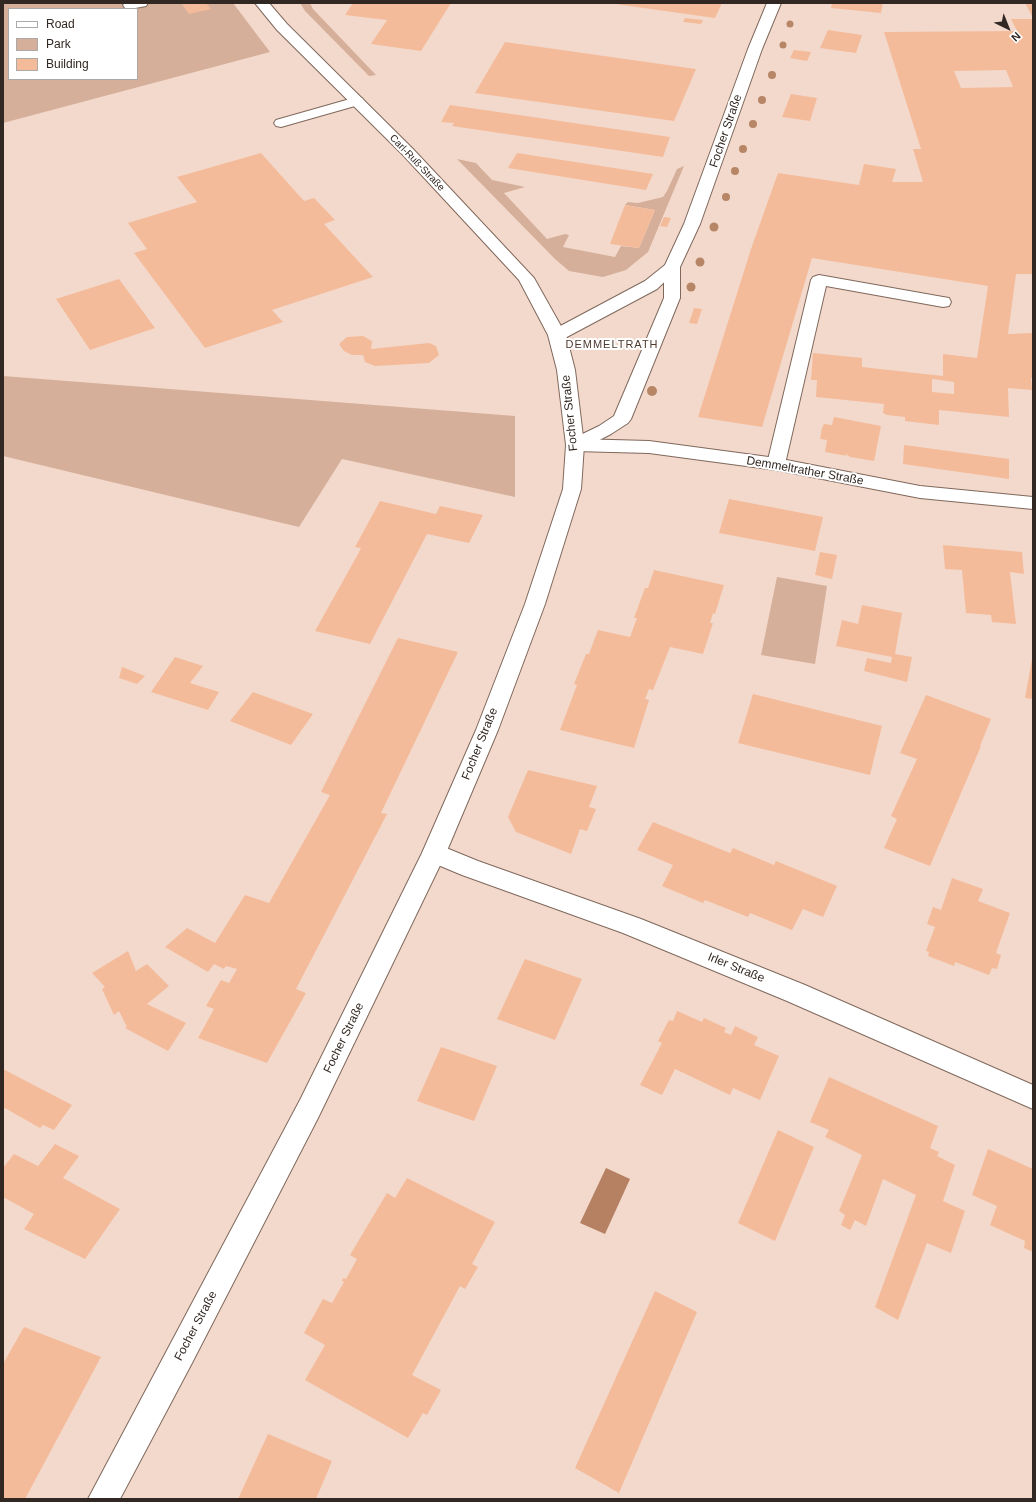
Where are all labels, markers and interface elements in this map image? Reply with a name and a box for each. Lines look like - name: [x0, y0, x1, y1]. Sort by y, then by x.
- legend: [8, 8, 138, 80]
- north arrow: [988, 8, 1028, 48]
- text: Road: [46, 17, 75, 31]
- text: N: [1009, 30, 1023, 44]
- text: Park: [46, 37, 71, 51]
- text: Building: [46, 57, 89, 71]
- street label: Focher Straße: [707, 92, 745, 170]
- street label: Carl-Ruß-Straße: [387, 132, 447, 194]
- district label: DEMMELTRATH: [565, 338, 659, 352]
- street label: Focher Straße: [559, 374, 581, 452]
- street label: Demmeltrather Straße: [745, 454, 865, 488]
- street label: Focher Straße: [459, 706, 501, 782]
- street label: Irler Straße: [705, 950, 767, 986]
- street label: Focher Straße: [321, 1000, 367, 1076]
- street label: Focher Straße: [172, 1289, 220, 1363]

